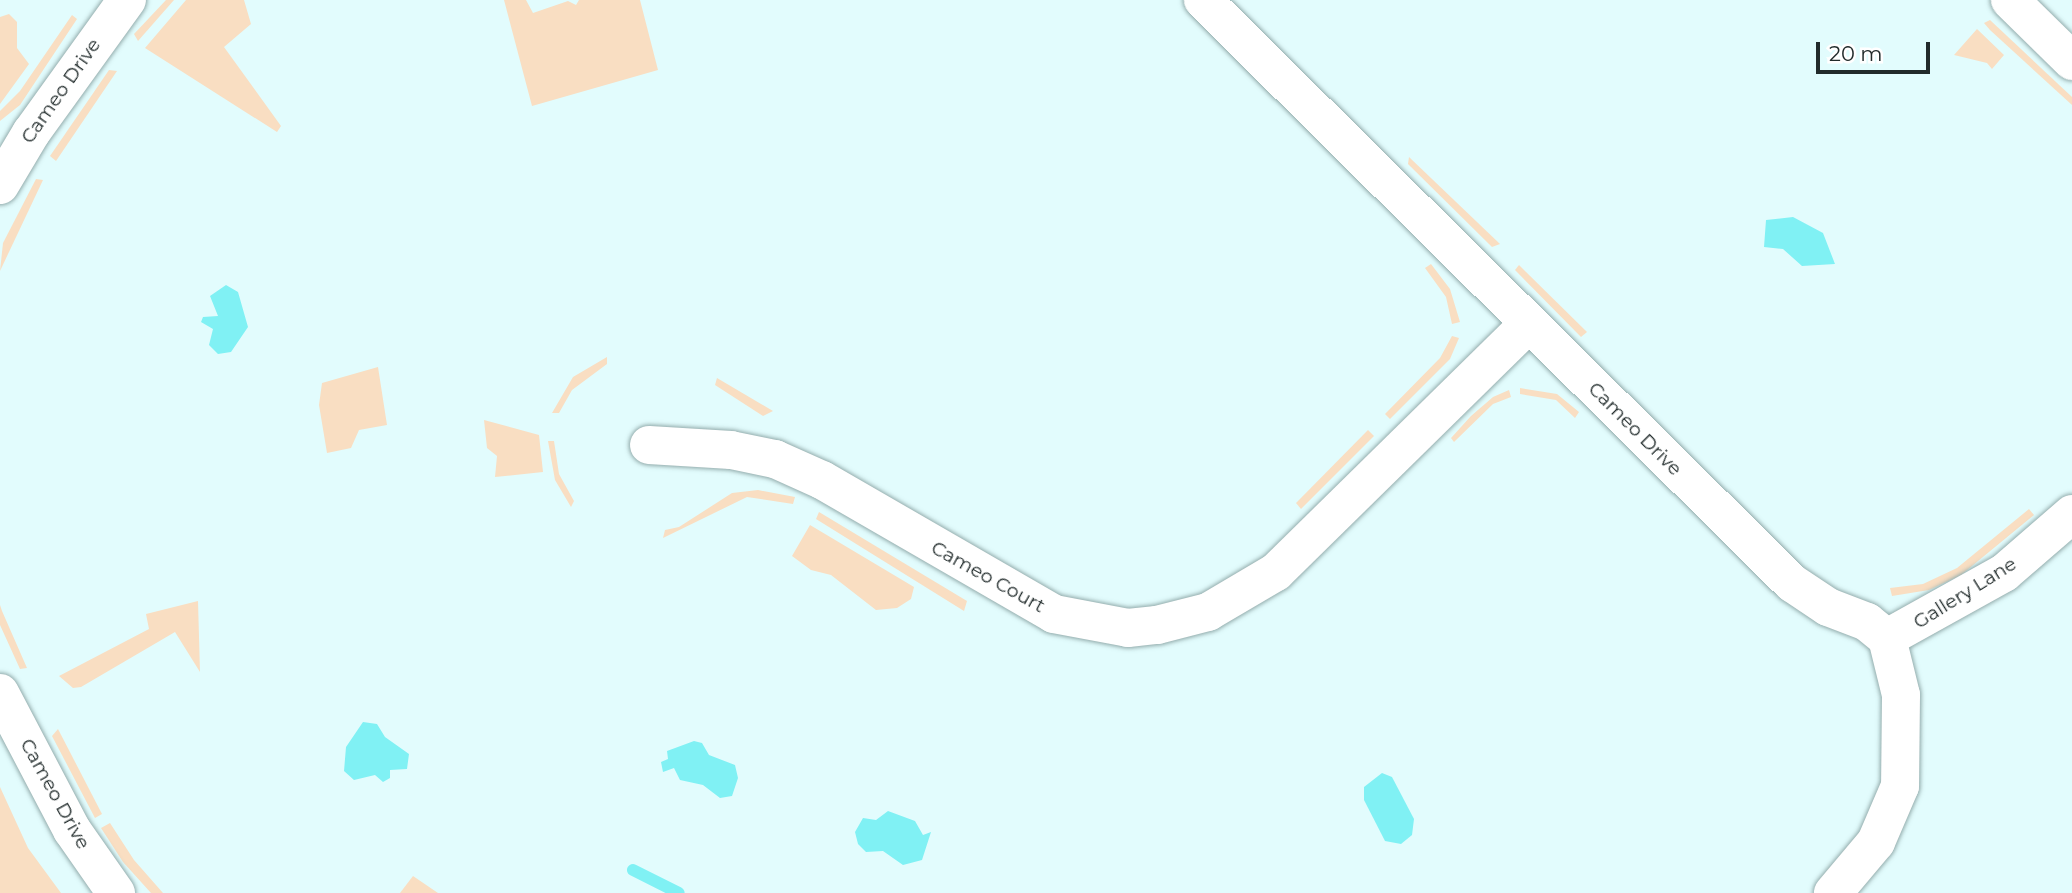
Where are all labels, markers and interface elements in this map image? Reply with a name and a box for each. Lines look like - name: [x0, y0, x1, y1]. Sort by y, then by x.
- scale bar: [1820, 28, 1934, 72]
- street label: Cameo Drive: [16, 34, 106, 148]
- text: 20 m: [1829, 41, 1883, 66]
- street label: Cameo Drive: [1584, 378, 1686, 480]
- street label: Cameo Court: [927, 536, 1049, 618]
- street label: Gallery Lane: [1909, 552, 2021, 634]
- street label: Cameo Drive: [15, 735, 95, 853]

